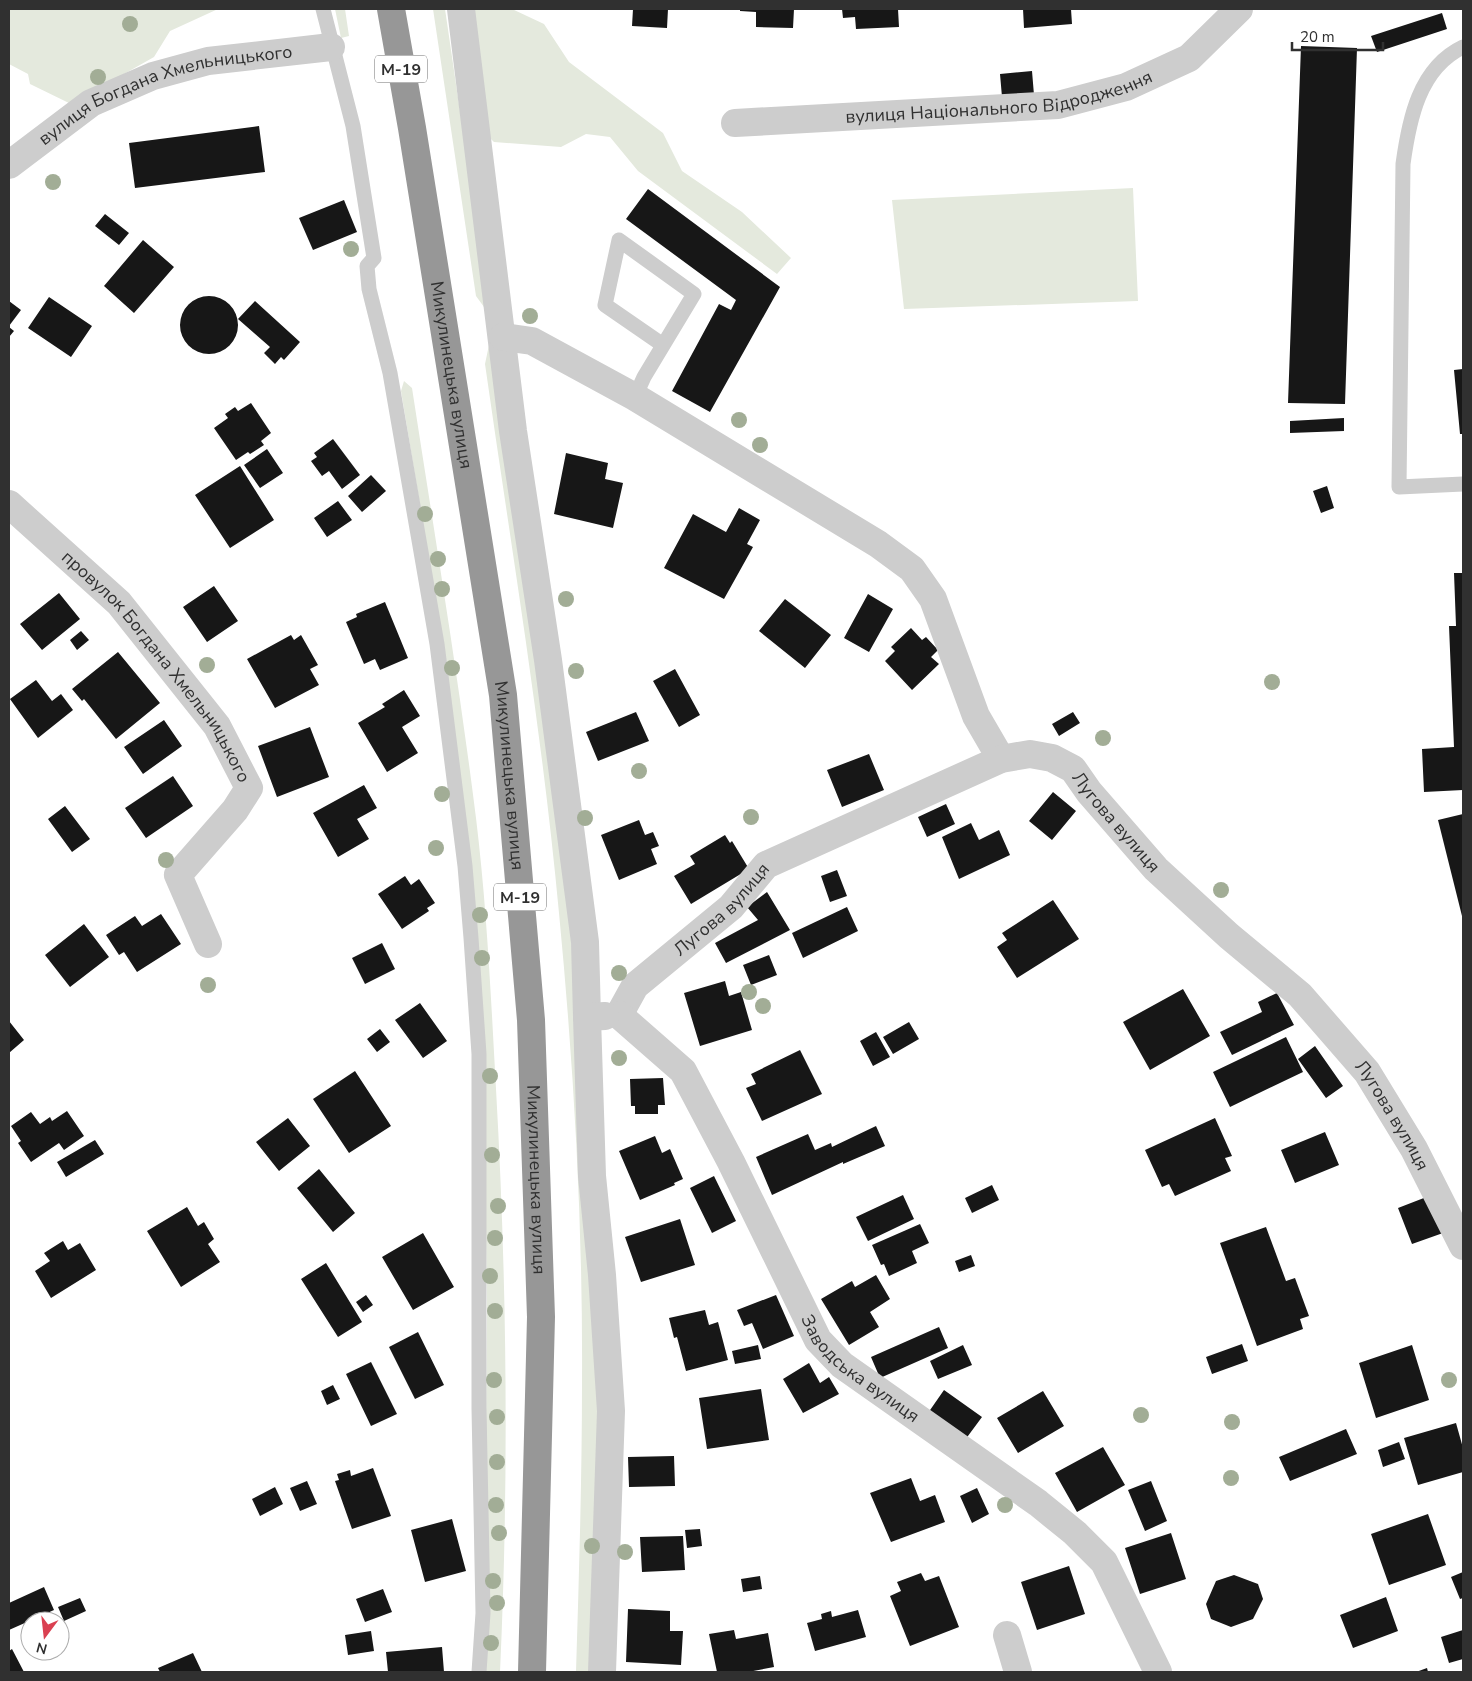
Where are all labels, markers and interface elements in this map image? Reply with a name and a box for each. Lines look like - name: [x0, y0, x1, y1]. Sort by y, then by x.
- scale bar: [1292, 20, 1383, 52]
- text: 20 m: [1300, 27, 1335, 47]
- street label: вулиця Богдана Хмельницького: [33, 39, 294, 151]
- road number: М-19: [375, 56, 427, 82]
- street label: вулиця Національного Відродження: [845, 65, 1156, 129]
- street label: Микулинецька вулиця: [425, 279, 479, 471]
- street label: провулок Богдана Хмельницького: [56, 545, 256, 787]
- street label: Микулинецька вулиця: [489, 679, 530, 871]
- street label: Лугова вулиця: [1067, 767, 1166, 878]
- street label: Лугова вулиця: [669, 858, 775, 961]
- road number: М-19: [494, 884, 546, 910]
- street label: Лугова вулиця: [1350, 1055, 1435, 1174]
- street label: Микулинецька вулиця: [521, 1084, 552, 1275]
- street label: Заводська вулиця: [795, 1310, 924, 1428]
- north arrow: [20, 1611, 70, 1661]
- text: N: [34, 1638, 49, 1659]

